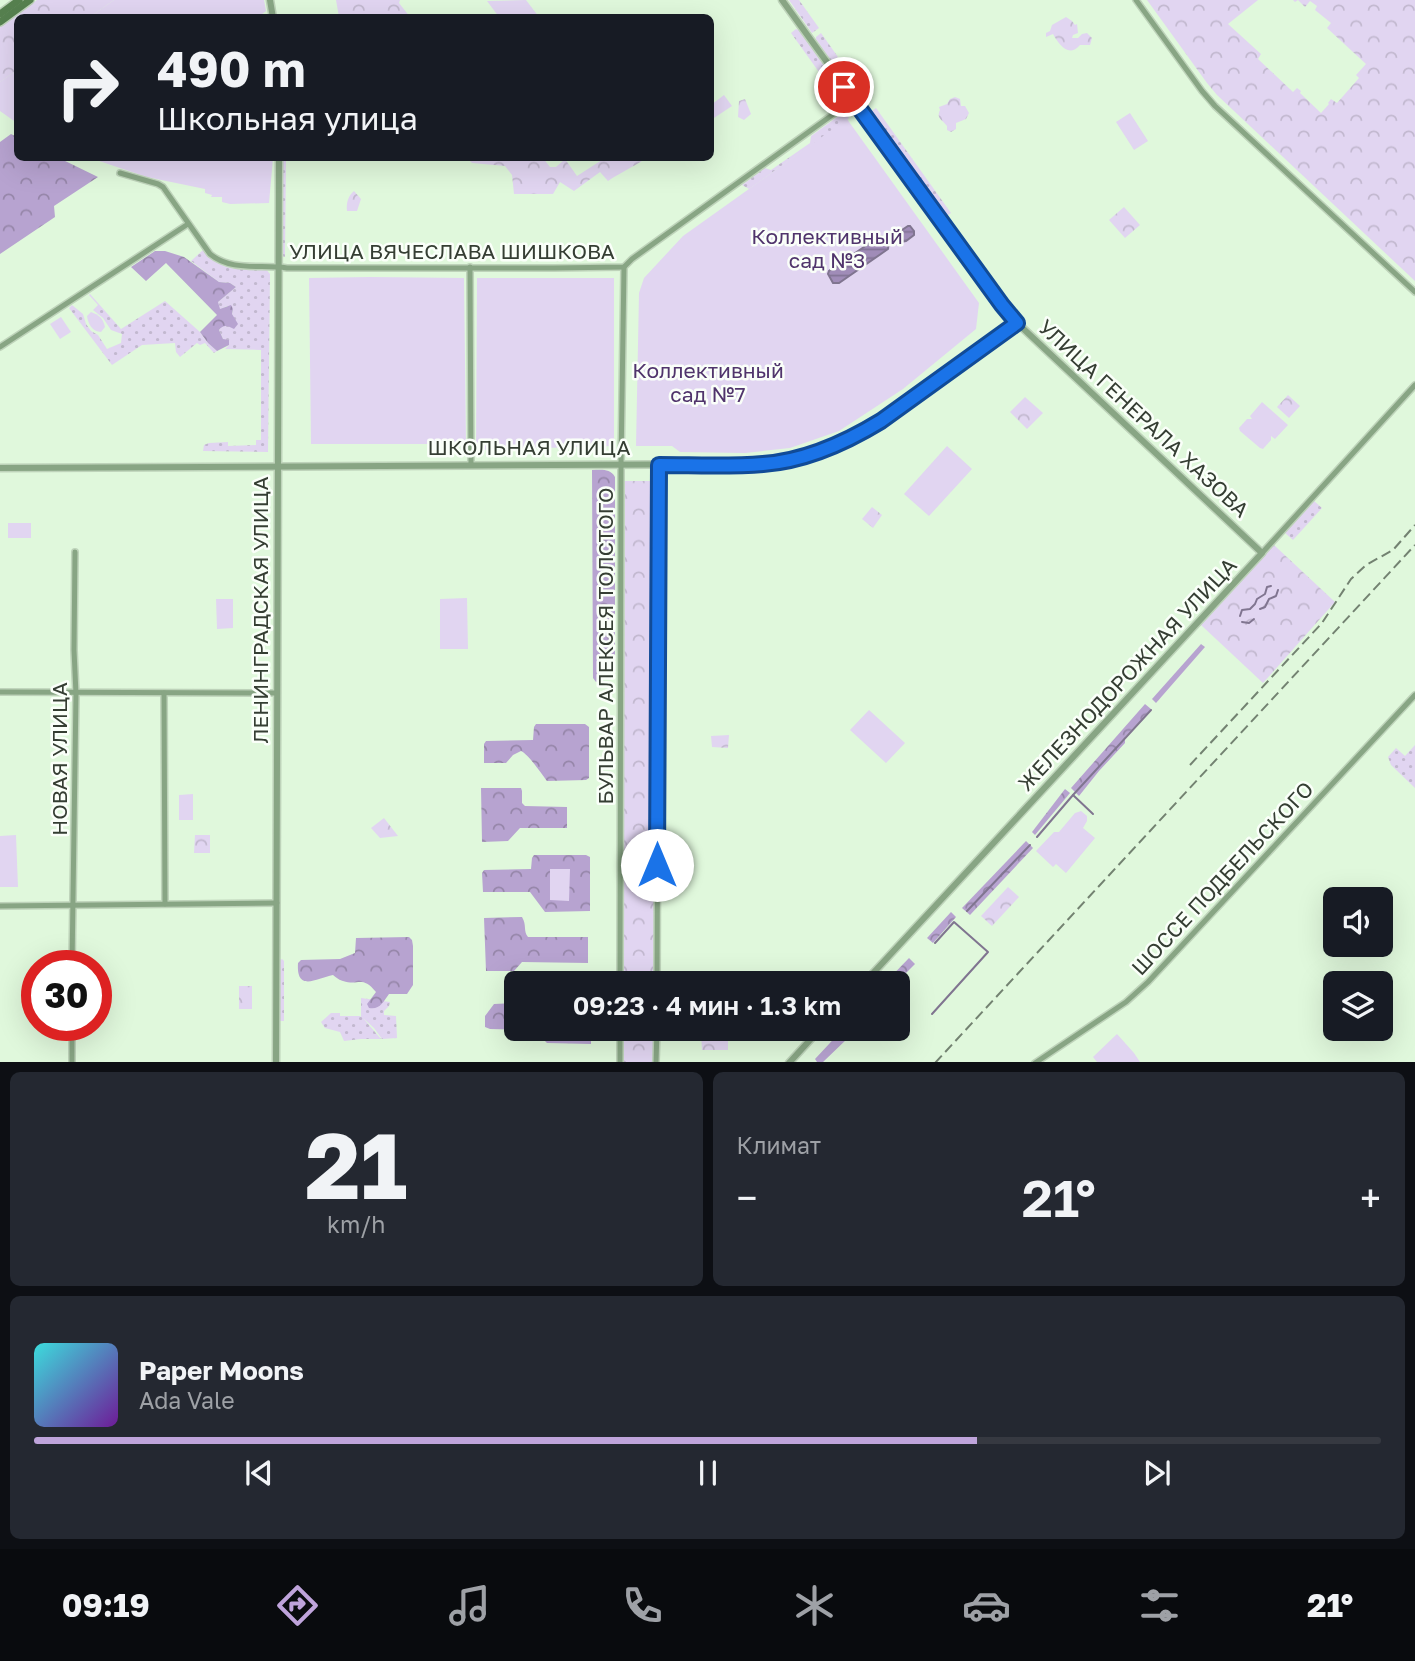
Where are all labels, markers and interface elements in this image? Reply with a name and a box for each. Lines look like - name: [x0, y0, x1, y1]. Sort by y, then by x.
- text: 490 m: [157, 39, 306, 98]
- icon: right: [42, 42, 133, 133]
- pin: [814, 57, 874, 117]
- icon: arrive: [825, 68, 863, 106]
- text: Школьная улица: [157, 99, 418, 137]
- park label: Коллективный сад №3: [751, 223, 903, 273]
- street label: УЛИЦА ВЯЧЕСЛАВА ШИШКОВА: [289, 238, 615, 264]
- street label: УЛИЦА ГЕНЕРАЛА ХАЗОВА: [1033, 314, 1255, 522]
- park label: Коллективный сад №7: [632, 357, 784, 407]
- street label: ШКОЛЬНАЯ УЛИЦА: [427, 434, 631, 460]
- street label: ЛЕНИНГРАДСКАЯ УЛИЦА: [247, 476, 273, 744]
- street label: БУЛЬВАР АЛЕКСЕЯ ТОЛСТОГО: [592, 487, 618, 805]
- street label: ЖЕЛЕЗНОДОРОЖНАЯ УЛИЦА: [1012, 552, 1242, 796]
- street label: НОВАЯ УЛИЦА: [46, 682, 72, 836]
- street label: ШОССЕ ПОДБЕЛЬСКОГО: [1126, 776, 1318, 980]
- position arrow: [620, 828, 694, 902]
- map controls: [1323, 887, 1393, 1041]
- button: sound: [1323, 887, 1393, 957]
- speed limit sign: 30: [21, 950, 112, 1041]
- button: layers: [1323, 971, 1393, 1041]
- text: 09:23 · 4 мин · 1.3 km: [573, 990, 841, 1021]
- text: 21: [305, 1110, 407, 1219]
- text: Климат: [737, 1131, 821, 1159]
- text: 21°: [1022, 1166, 1096, 1228]
- text: −: [737, 1175, 757, 1220]
- text: +: [1360, 1175, 1381, 1220]
- text: km/h: [327, 1210, 386, 1238]
- text: Paper Moons: [139, 1355, 304, 1386]
- text: Ada Vale: [139, 1386, 235, 1414]
- icon: previous: [240, 1454, 278, 1492]
- icon: pause: [689, 1454, 727, 1492]
- icon: next: [1138, 1454, 1176, 1492]
- icon: directions: [273, 1581, 322, 1630]
- icon: music: [445, 1581, 494, 1630]
- icon: phone: [618, 1581, 667, 1630]
- icon: climate: [790, 1581, 839, 1630]
- icon: car: [962, 1581, 1011, 1630]
- icon: filters: [1135, 1581, 1184, 1630]
- text: 09:19: [62, 1586, 150, 1624]
- text: 21°: [1307, 1586, 1353, 1624]

